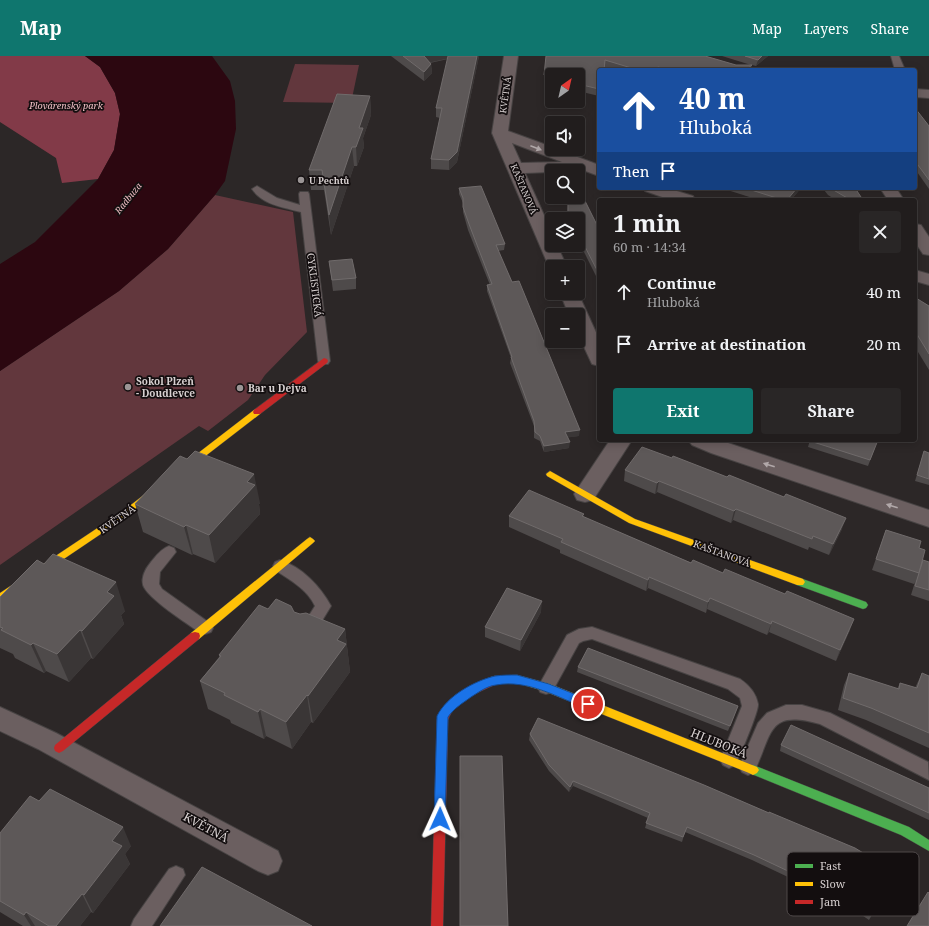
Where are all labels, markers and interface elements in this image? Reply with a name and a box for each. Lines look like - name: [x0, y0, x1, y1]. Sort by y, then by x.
- text: Map: [20, 15, 62, 41]
- text: Map: [752, 19, 782, 38]
- text: Layers: [804, 19, 849, 38]
- text: Share: [871, 19, 909, 38]
- north arrow: [545, 68, 585, 108]
- map controls: [545, 68, 585, 348]
- street label: KVĚTNÁ: [496, 75, 514, 114]
- text: 40 m: [679, 79, 746, 117]
- icon: ahead: [613, 84, 665, 136]
- park label: Plovárenský park: [28, 99, 104, 112]
- text: Hluboká: [679, 115, 752, 139]
- button: sound: [545, 116, 585, 156]
- one-way arrow: [531, 145, 543, 151]
- icon: arrive: [657, 160, 679, 182]
- text: Then: [613, 161, 649, 181]
- street label: KAŠTANOVÁ: [508, 162, 541, 217]
- button: search: [545, 164, 585, 204]
- place label: U Pechtů: [309, 174, 349, 187]
- marker: U Pechtů: [296, 175, 306, 185]
- water label: Radbuza: [111, 179, 145, 217]
- text: 1 min: [613, 206, 681, 239]
- button: close: [859, 211, 901, 253]
- button: layers: [545, 212, 585, 252]
- text: 60 m · 14:34: [613, 238, 686, 256]
- street label: CYKLISTICKÁ: [304, 252, 326, 319]
- button: +: [545, 260, 585, 300]
- text: Continue: [647, 273, 716, 293]
- icon: ahead: [613, 281, 635, 303]
- text: 40 m: [866, 282, 901, 302]
- text: Hluboká: [647, 293, 700, 311]
- button: −: [545, 308, 585, 348]
- icon: arrive: [613, 333, 635, 355]
- text: Arrive at destination: [647, 334, 806, 354]
- text: 20 m: [866, 334, 901, 354]
- place label: Sokol Plzeň - Doudlevce: [136, 374, 195, 400]
- place label: Bar u Dejva: [248, 381, 307, 395]
- marker: Sokol Plzeň - Doudlevce: [123, 382, 133, 392]
- marker: Bar u Dejva: [235, 383, 245, 393]
- button: Exit: [613, 388, 753, 434]
- button: Share: [761, 388, 901, 434]
- one-way arrow: [762, 462, 774, 468]
- street label: KVĚTNÁ: [96, 501, 138, 536]
- one-way arrow: [886, 503, 898, 509]
- street label: KAŠTANOVÁ: [692, 536, 753, 570]
- pin: [571, 687, 605, 721]
- icon: arrive: [577, 693, 599, 715]
- street label: HLUBOKÁ: [688, 724, 750, 762]
- position arrow: [419, 798, 461, 840]
- street label: KVĚTNÁ: [180, 808, 232, 846]
- legend: [787, 852, 919, 916]
- text: Fast: [820, 858, 841, 873]
- text: Slow: [820, 876, 846, 891]
- text: Jam: [819, 894, 841, 909]

